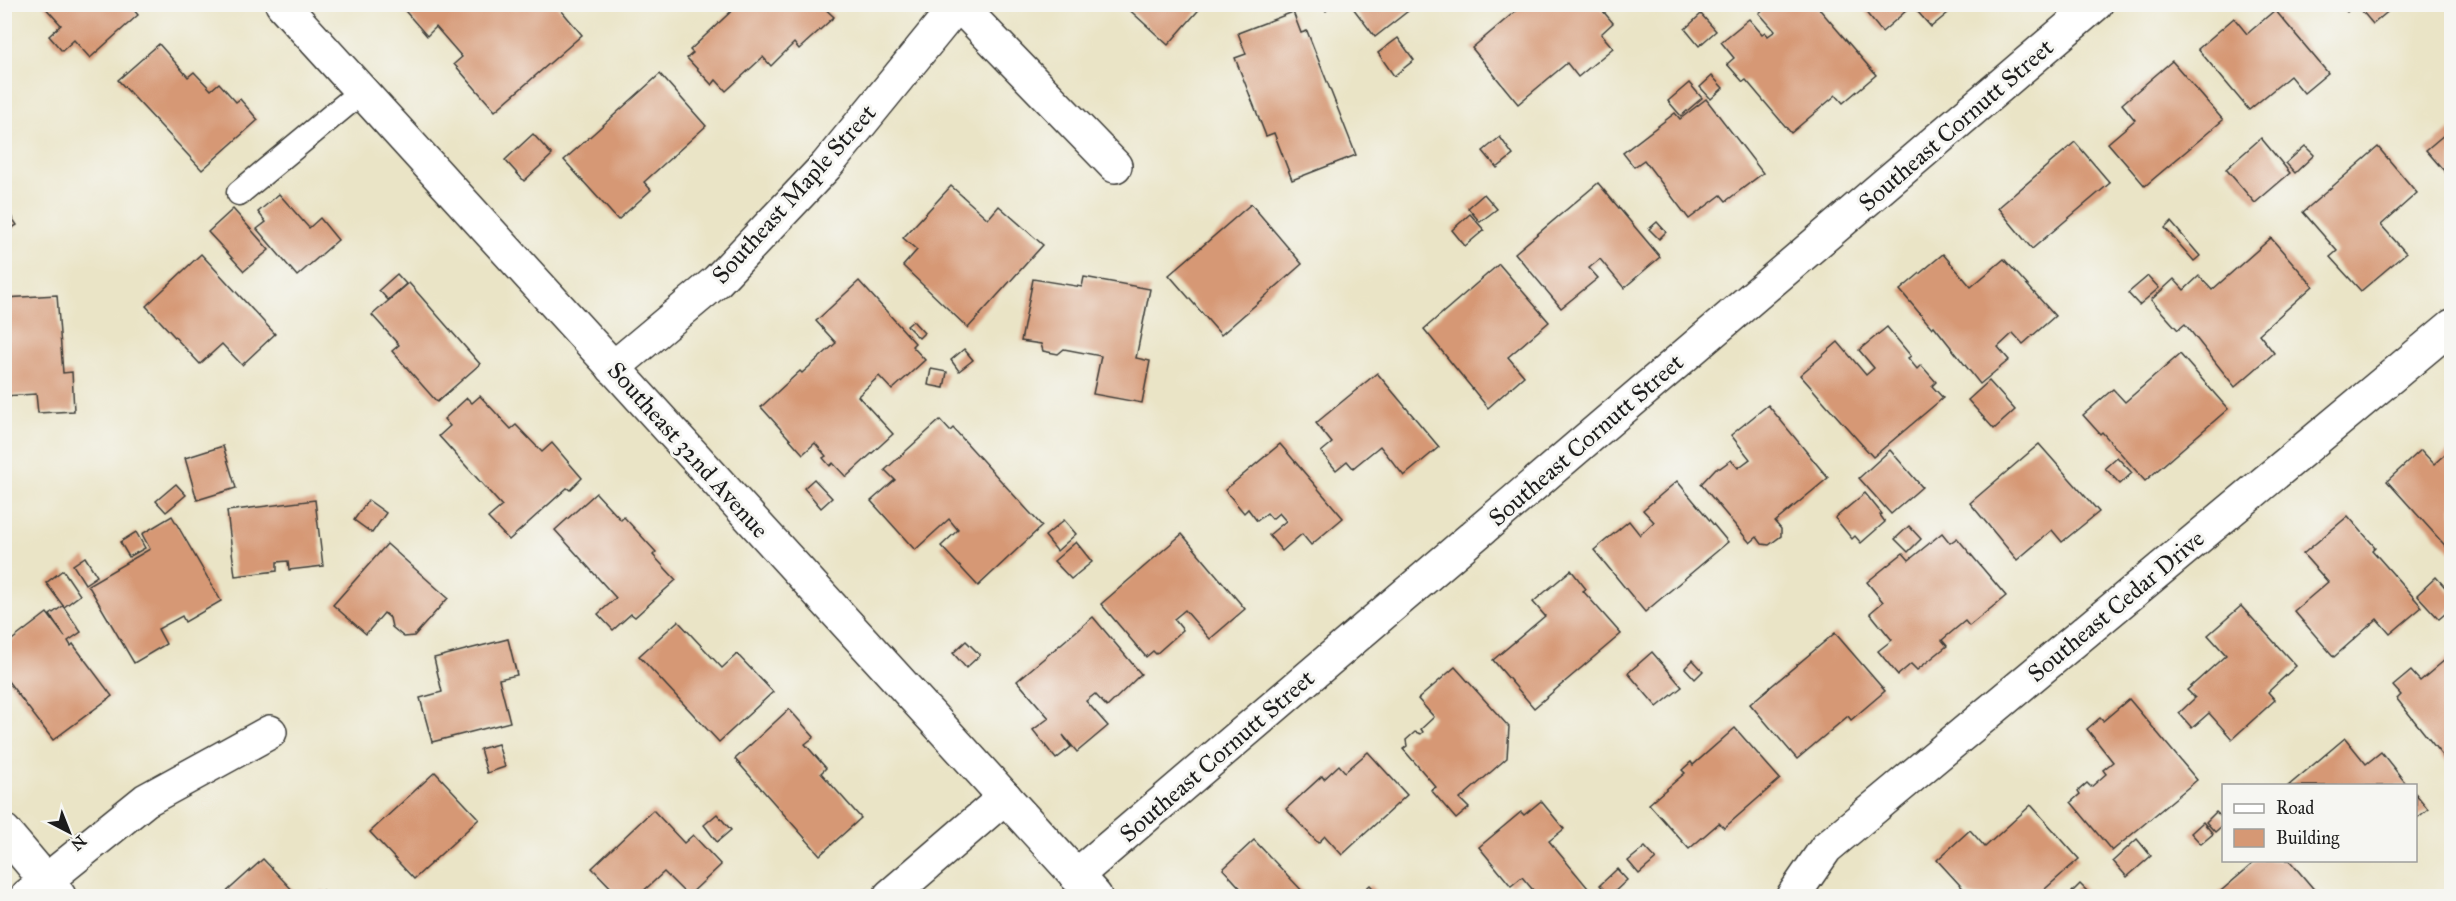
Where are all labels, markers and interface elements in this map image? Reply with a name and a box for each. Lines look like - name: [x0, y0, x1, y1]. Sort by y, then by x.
- street label: Southeast Cornutt Street: [1853, 32, 2060, 218]
- street label: Southeast Maple Street: [706, 98, 883, 290]
- street label: Southeast Cornutt Street: [1483, 347, 1690, 533]
- street label: Southeast 32nd Avenue: [601, 356, 775, 544]
- street label: Southeast Cedar Drive: [2022, 523, 2210, 689]
- street label: Southeast Cornutt Street: [1114, 663, 1321, 849]
- legend: [2222, 784, 2417, 862]
- text: Road: [2276, 797, 2314, 819]
- north arrow: [39, 802, 99, 862]
- text: Building: [2276, 827, 2340, 850]
- text: N: [67, 831, 90, 855]

